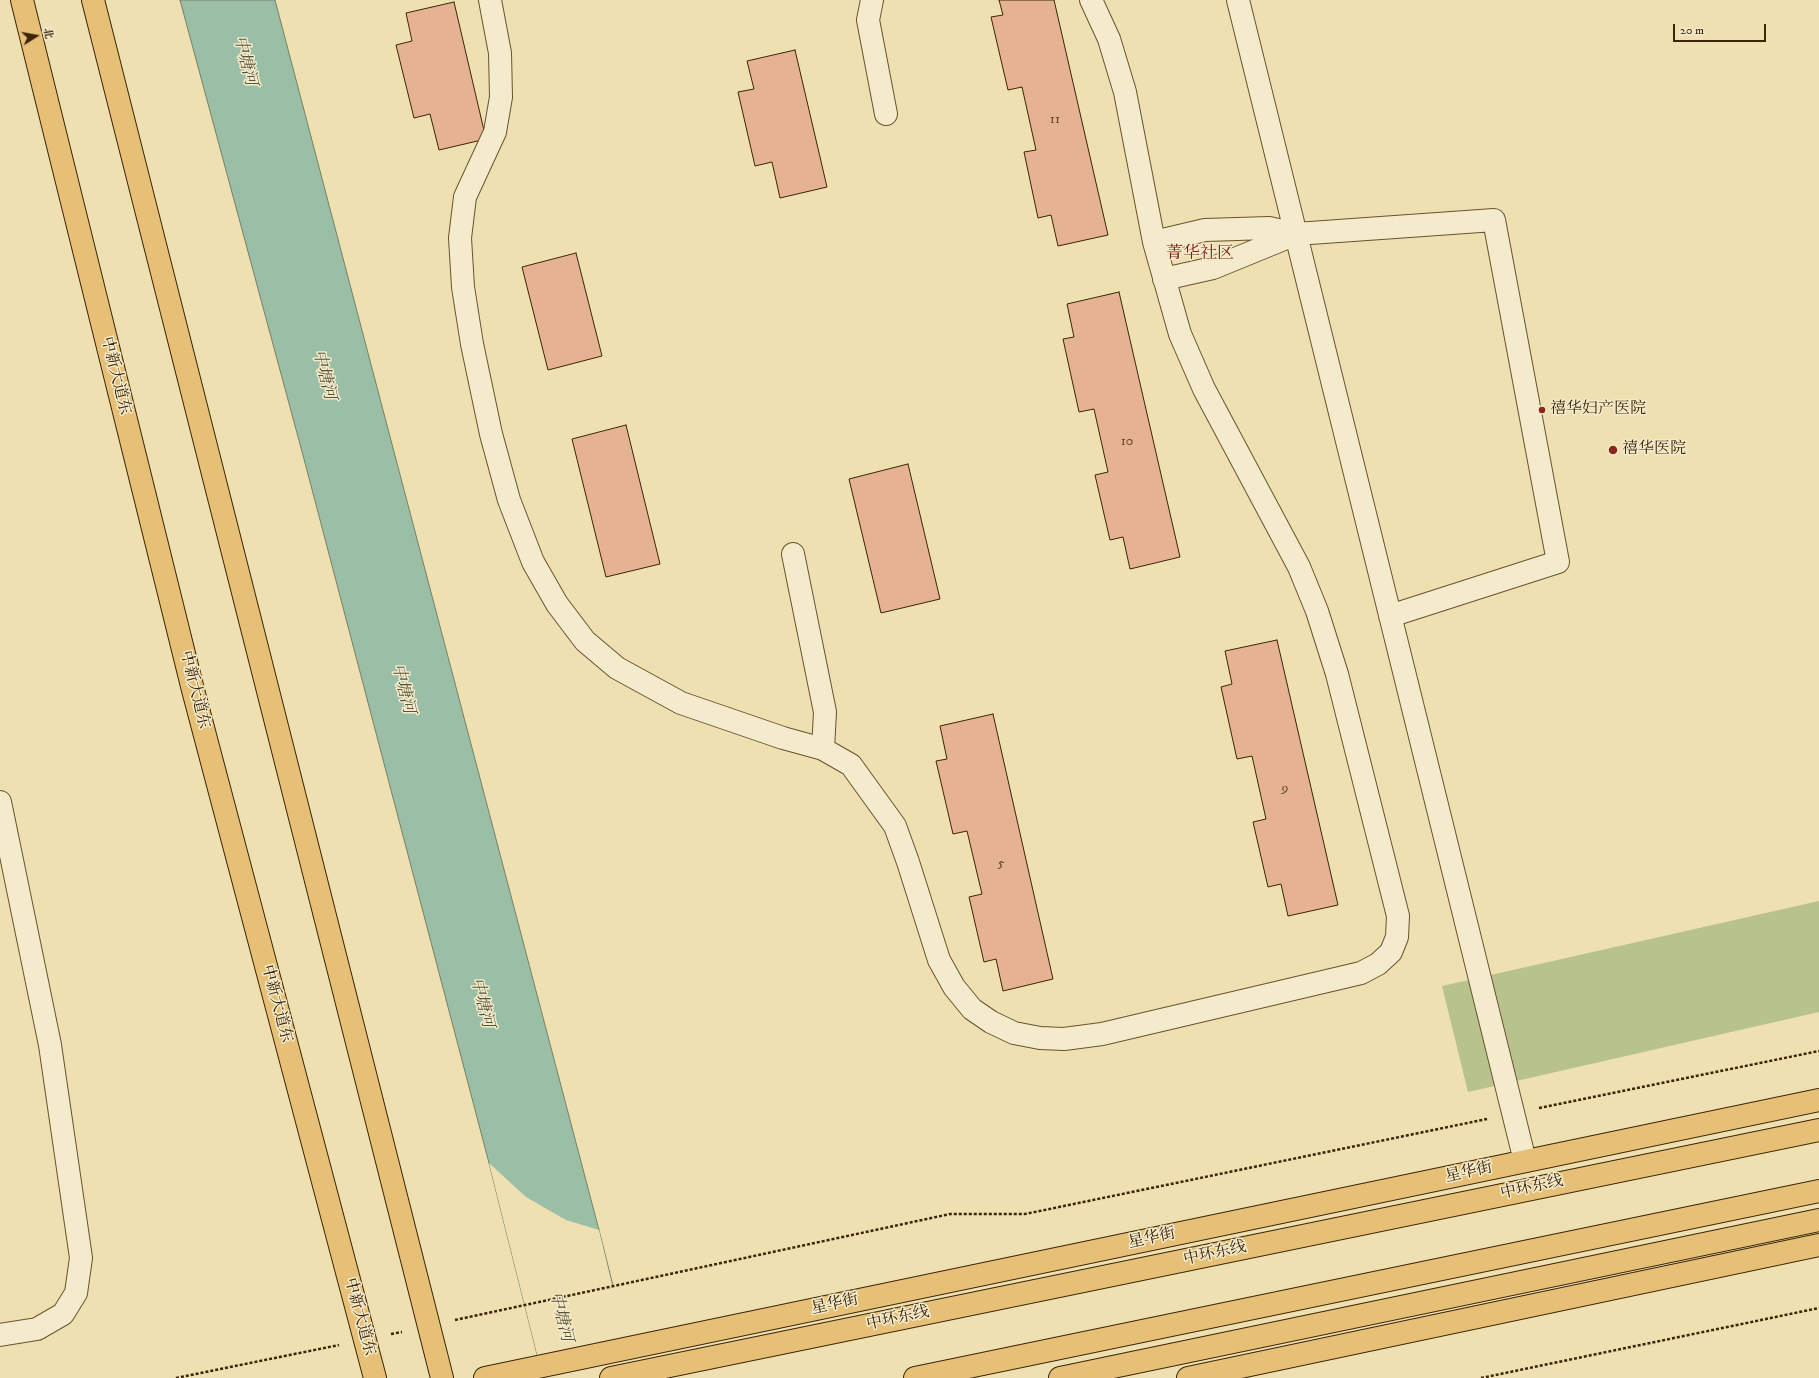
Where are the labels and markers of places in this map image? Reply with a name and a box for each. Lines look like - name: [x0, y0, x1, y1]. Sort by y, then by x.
- place label: 禧华妇产医院: [1550, 400, 1646, 420]
- marker: 禧华妇产医院: [1537, 405, 1547, 415]
- place label: 禧华医院: [1622, 440, 1686, 460]
- marker: 禧华医院: [1607, 444, 1619, 456]

